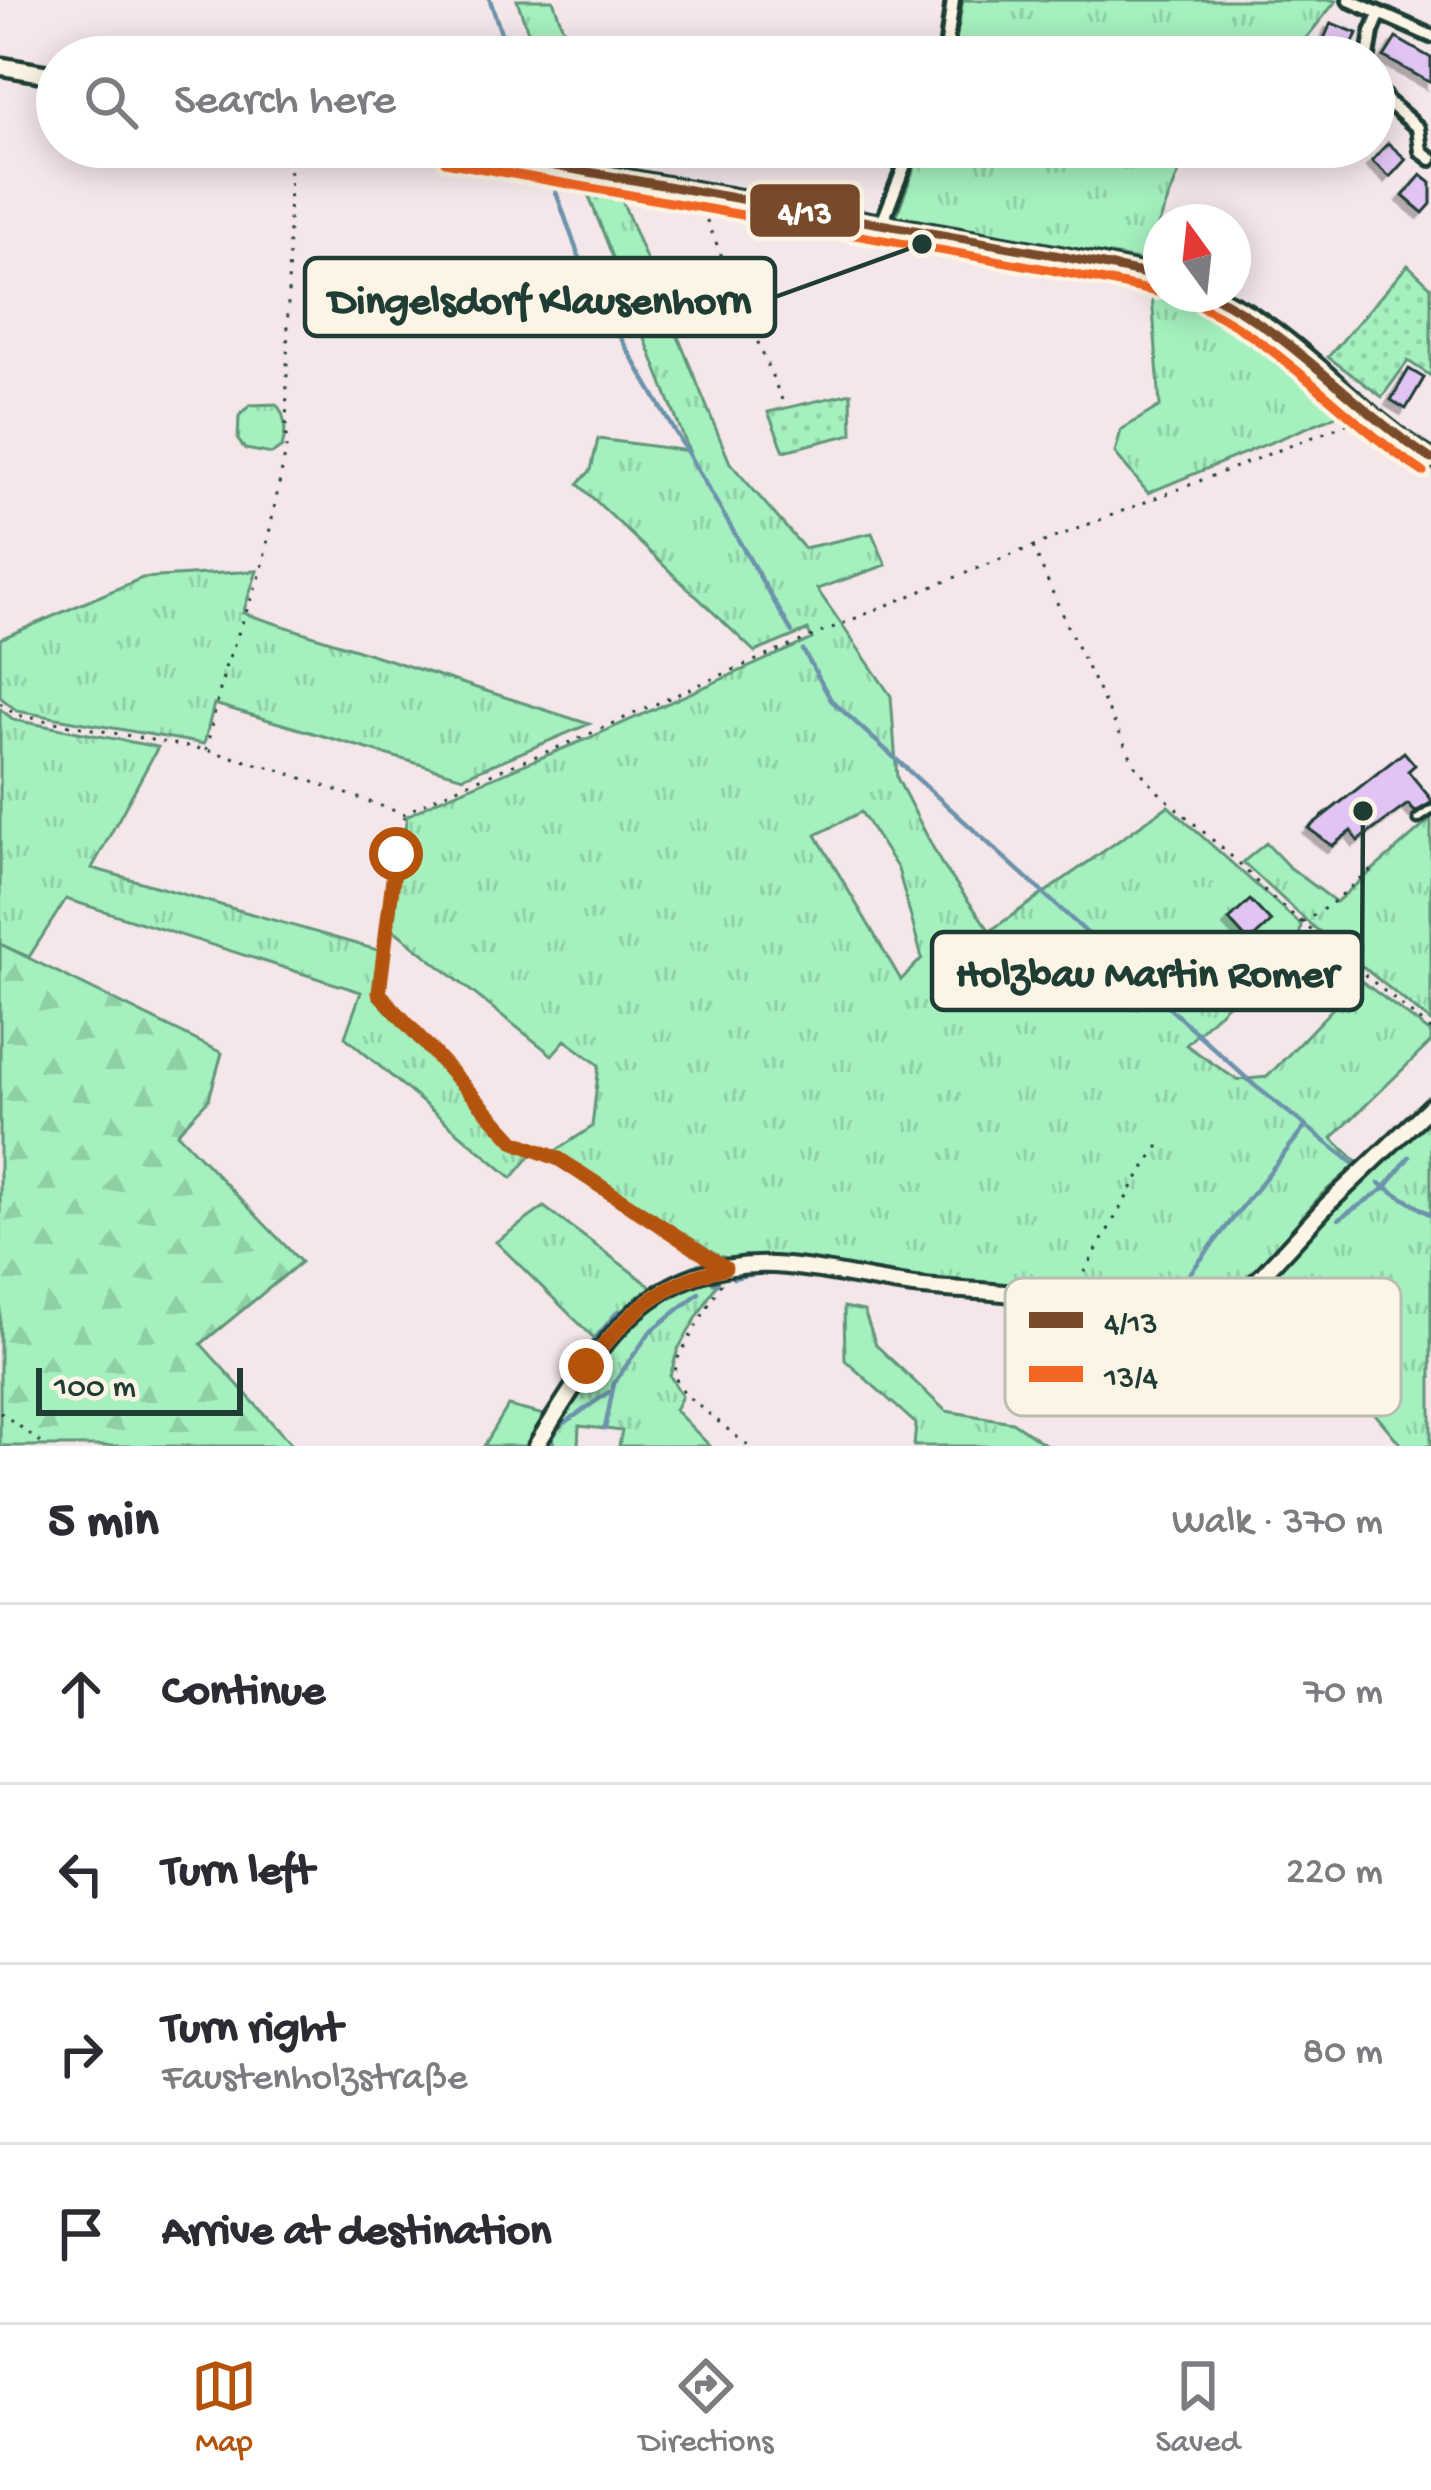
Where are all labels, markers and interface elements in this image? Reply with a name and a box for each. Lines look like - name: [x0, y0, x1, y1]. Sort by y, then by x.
- search box: [36, 36, 1395, 168]
- icon: search: [78, 69, 144, 135]
- text: Search here: [174, 76, 396, 129]
- line badge: 4/13: [748, 182, 862, 239]
- text: 4/13: [777, 197, 832, 235]
- north arrow: [1143, 204, 1251, 312]
- callout: Dingelsdorf Klausenhorn: [305, 258, 775, 336]
- text: Dingelsdorf Klausenhorn: [326, 280, 752, 329]
- route start: [369, 827, 423, 881]
- callout: Holzbau Martin Romer: [932, 932, 1362, 1010]
- text: Holzbau Martin Romer: [956, 953, 1342, 1002]
- legend: [1005, 1278, 1401, 1416]
- text: 4/13: [1104, 1307, 1158, 1345]
- route end: [559, 1339, 613, 1393]
- text: 13/4: [1103, 1361, 1158, 1399]
- scale bar: [36, 1362, 243, 1415]
- text: 100 m: [54, 1370, 136, 1408]
- text: 5 min: [48, 1494, 158, 1554]
- text: Walk · 370 m: [1172, 1501, 1383, 1547]
- icon: ahead: [48, 1661, 114, 1727]
- text: Continue: [162, 1667, 325, 1720]
- text: 70 m: [1304, 1671, 1383, 1717]
- icon: left: [48, 1841, 114, 1907]
- text: Turn left: [162, 1847, 314, 1900]
- text: 220 m: [1286, 1851, 1383, 1897]
- text: Turn right: [162, 2004, 342, 2057]
- icon: right: [48, 2021, 114, 2087]
- text: 80 m: [1303, 2031, 1383, 2077]
- text: Faustenholzstraße: [162, 2057, 467, 2103]
- icon: arrive: [48, 2201, 114, 2267]
- text: Arrive at destination: [162, 2207, 551, 2260]
- tab: Map: [191, 2353, 257, 2463]
- tab: Directions: [639, 2353, 773, 2463]
- tab: Saved: [1155, 2353, 1240, 2463]

